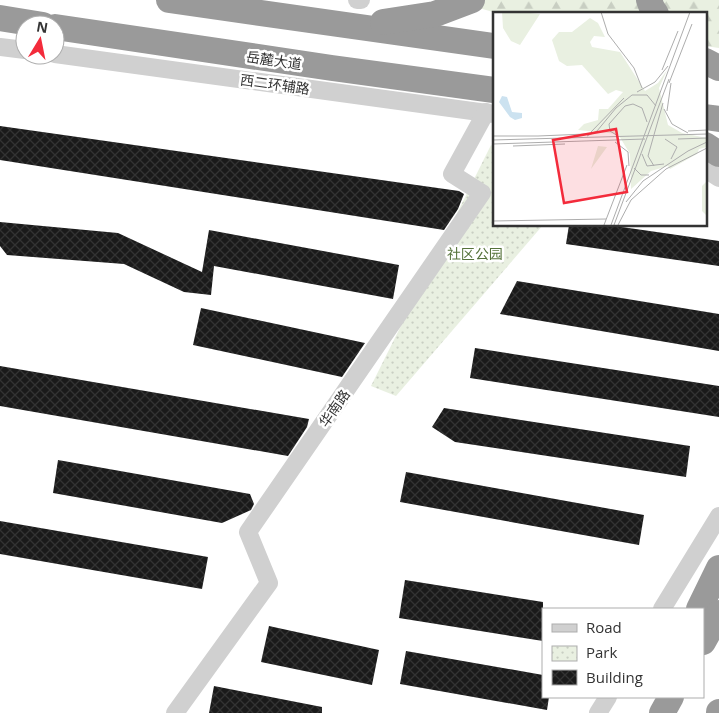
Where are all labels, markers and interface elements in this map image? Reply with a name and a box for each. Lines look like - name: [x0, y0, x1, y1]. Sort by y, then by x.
- inset map: [493, 12, 706, 226]
- north arrow: [15, 15, 65, 65]
- text: N: [35, 16, 50, 37]
- street label: 岳麓大道: [245, 47, 303, 73]
- street label: 西二环辅路: [239, 70, 311, 98]
- park label: 社区公园: [447, 244, 503, 263]
- street label: 华南路: [314, 385, 354, 431]
- legend: [542, 608, 704, 698]
- text: Road: [586, 617, 622, 637]
- text: Park: [586, 642, 617, 662]
- text: Building: [586, 667, 643, 687]

